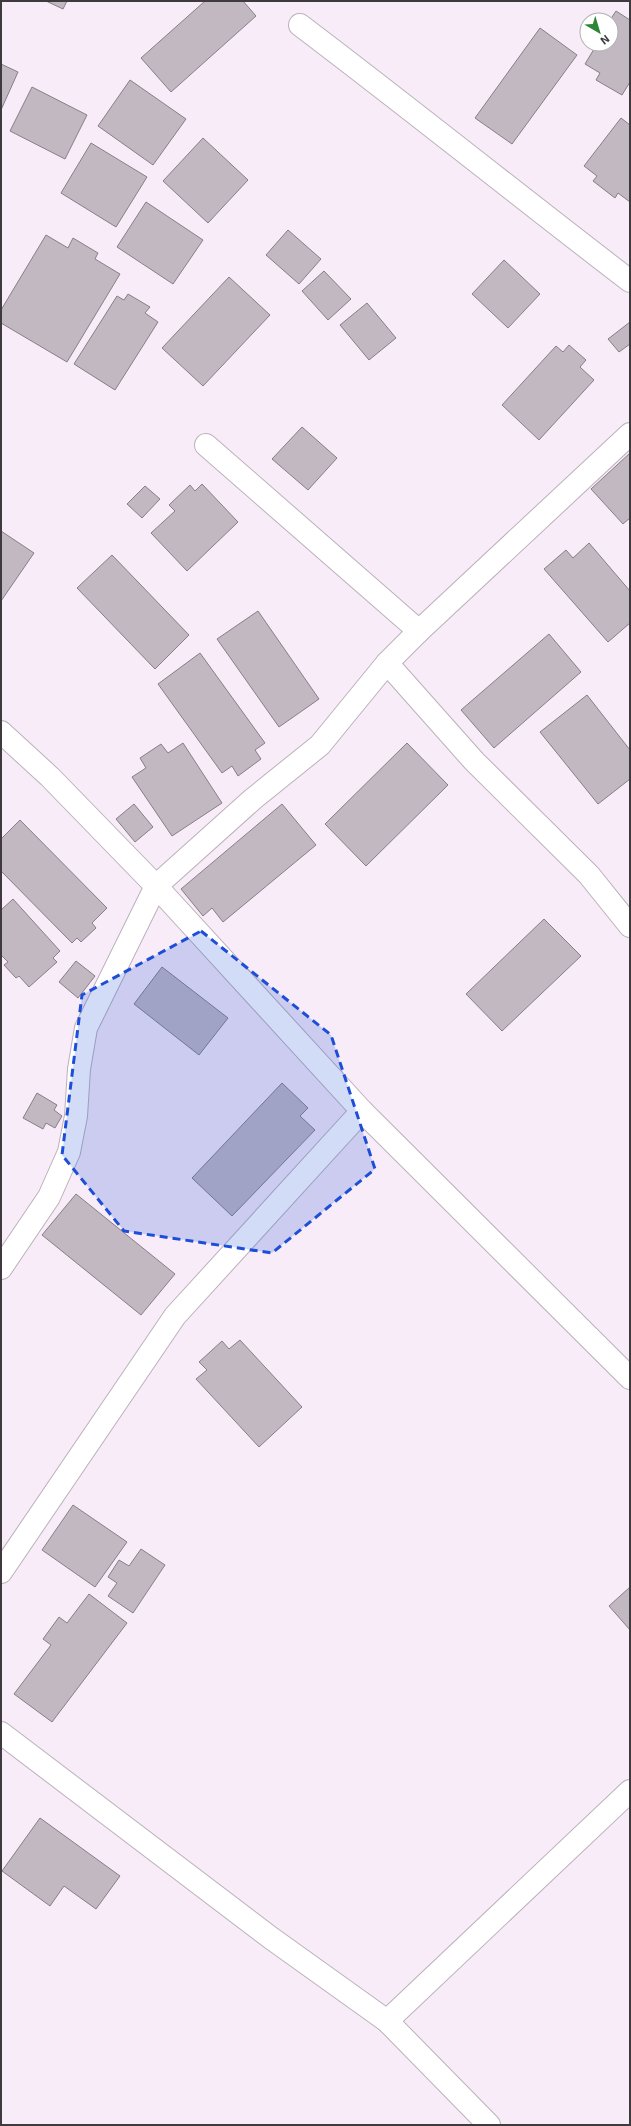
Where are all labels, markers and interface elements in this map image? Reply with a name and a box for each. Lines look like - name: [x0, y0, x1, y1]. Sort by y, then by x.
- north arrow: [579, 12, 619, 52]
- text: N: [598, 33, 613, 48]

